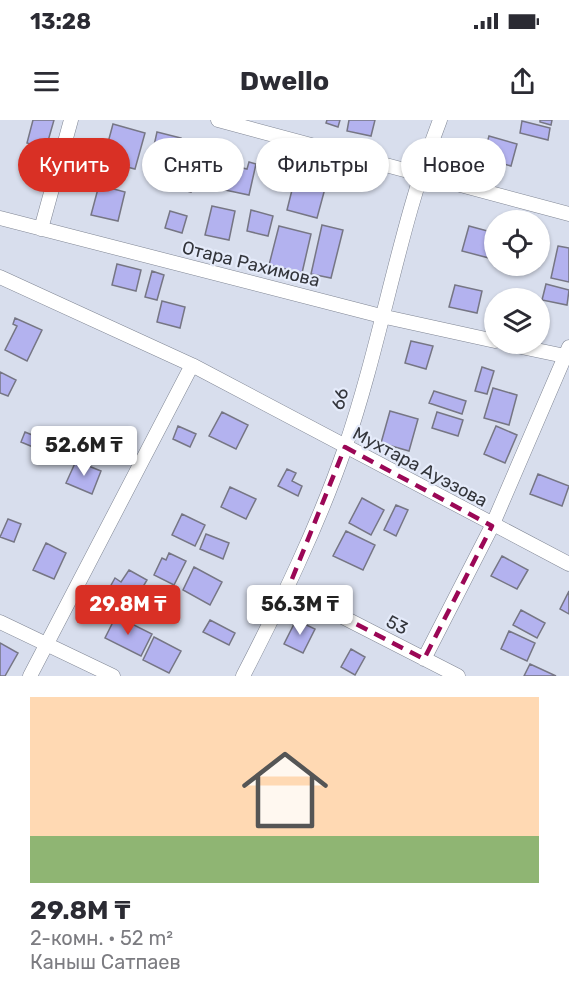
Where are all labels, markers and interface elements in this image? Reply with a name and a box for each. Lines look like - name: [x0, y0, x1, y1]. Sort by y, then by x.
- text: 13:28: [30, 8, 91, 35]
- icon: menu: [30, 65, 63, 98]
- text: Dwello: [240, 65, 329, 97]
- icon: share: [506, 65, 539, 98]
- chip: Купить: [18, 138, 130, 192]
- chip: Снять: [142, 138, 244, 192]
- chip: Фильтры: [256, 138, 389, 192]
- chip: Новое: [401, 138, 506, 192]
- map controls: [484, 210, 550, 354]
- button: locate: [484, 210, 550, 276]
- street label: Отара Рахимова: [180, 236, 322, 292]
- button: layers: [484, 288, 550, 354]
- street label: 66: [327, 386, 353, 412]
- street label: Мухтара Ауэзова: [349, 422, 491, 512]
- pin: 52.6M ₸: [29, 426, 139, 477]
- text: 52.6M ₸: [45, 433, 123, 457]
- pin: 29.8M ₸: [73, 585, 183, 636]
- pin: 56.3M ₸: [245, 585, 355, 636]
- text: 29.8M ₸: [89, 592, 167, 616]
- text: 56.3M ₸: [261, 592, 339, 616]
- street label: 53: [382, 610, 412, 640]
- icon: home: [231, 736, 339, 844]
- text: 29.8M ₸: [30, 895, 131, 926]
- text: 2-комн. · 52 m²: [30, 926, 173, 950]
- text: Каныш Сатпаев: [30, 950, 181, 974]

